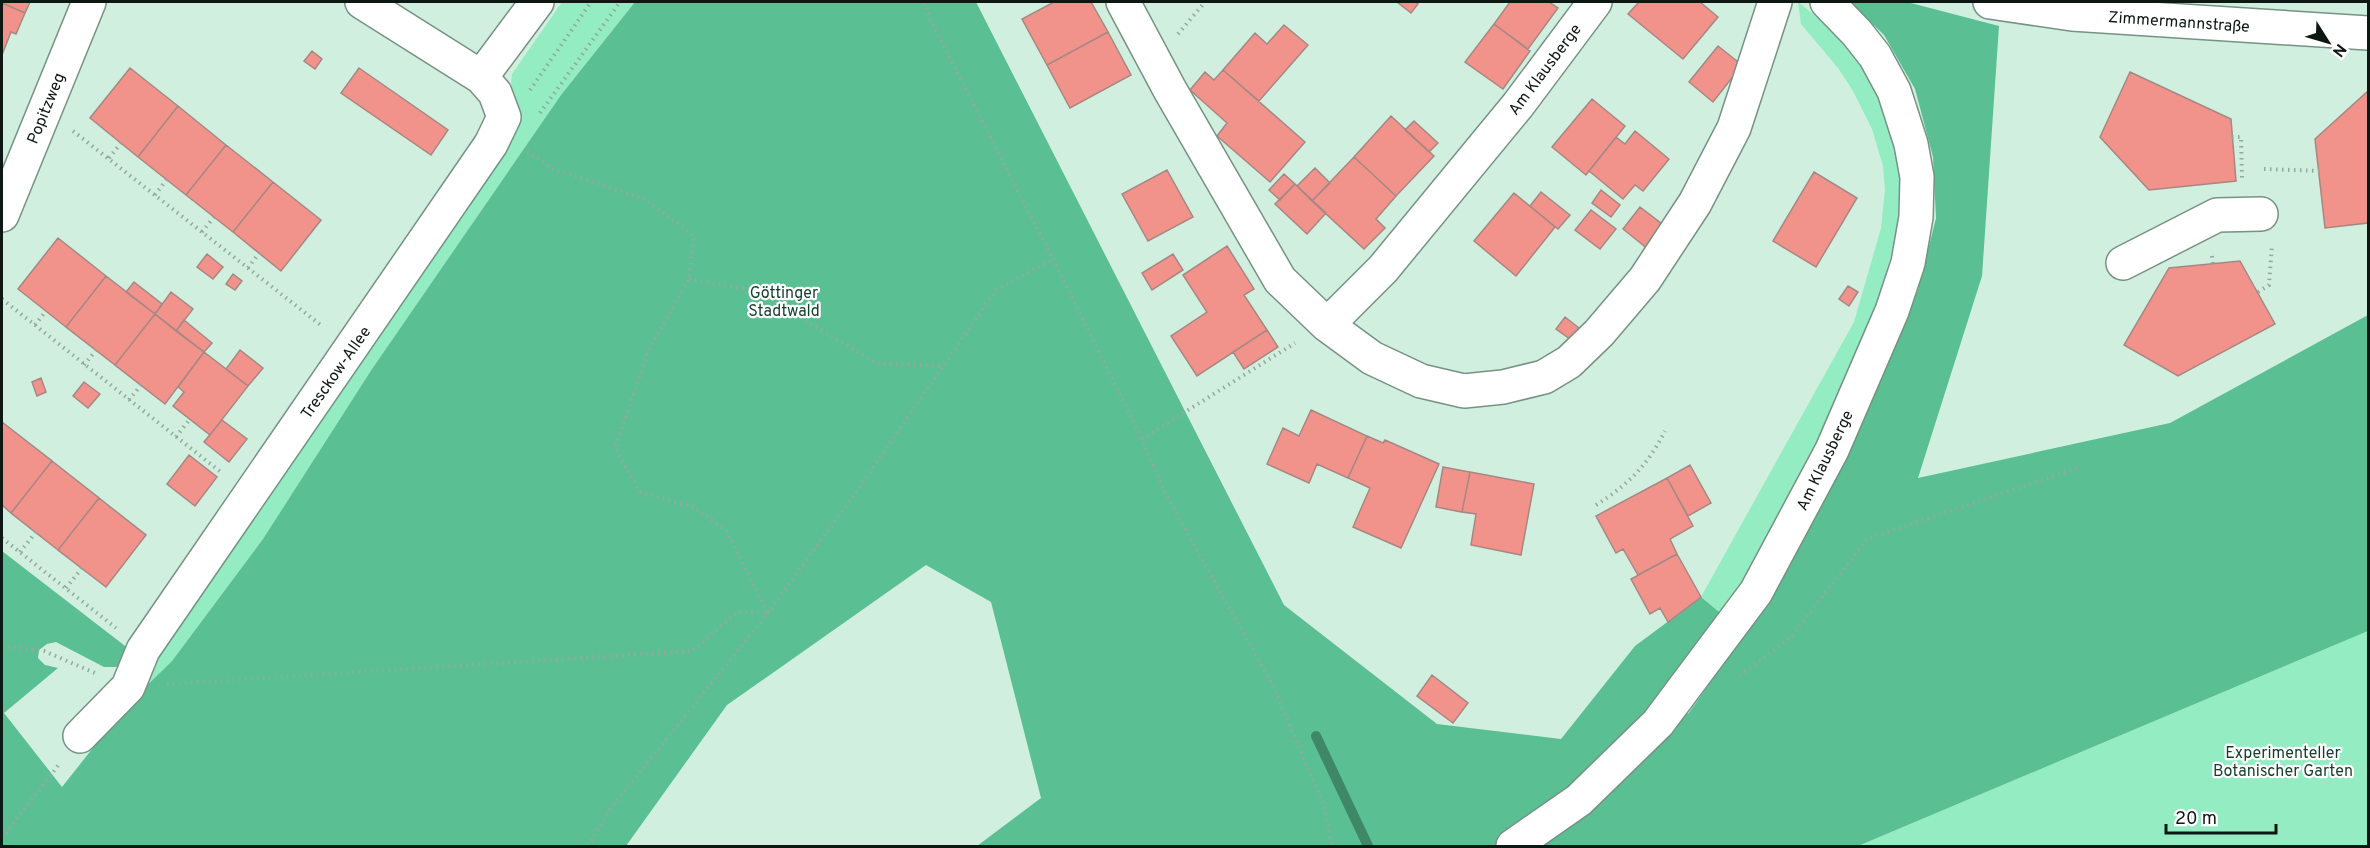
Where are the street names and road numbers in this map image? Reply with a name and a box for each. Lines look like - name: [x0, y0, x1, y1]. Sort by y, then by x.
- street label: Zimmermannstraße: [2107, 8, 2250, 38]
- street label: Am Klausberge: [1505, 21, 1586, 120]
- street label: Popitzweg: [24, 70, 70, 147]
- street label: Tresckow-Allee: [297, 323, 376, 423]
- street label: Am Klausberge: [1793, 407, 1859, 514]

